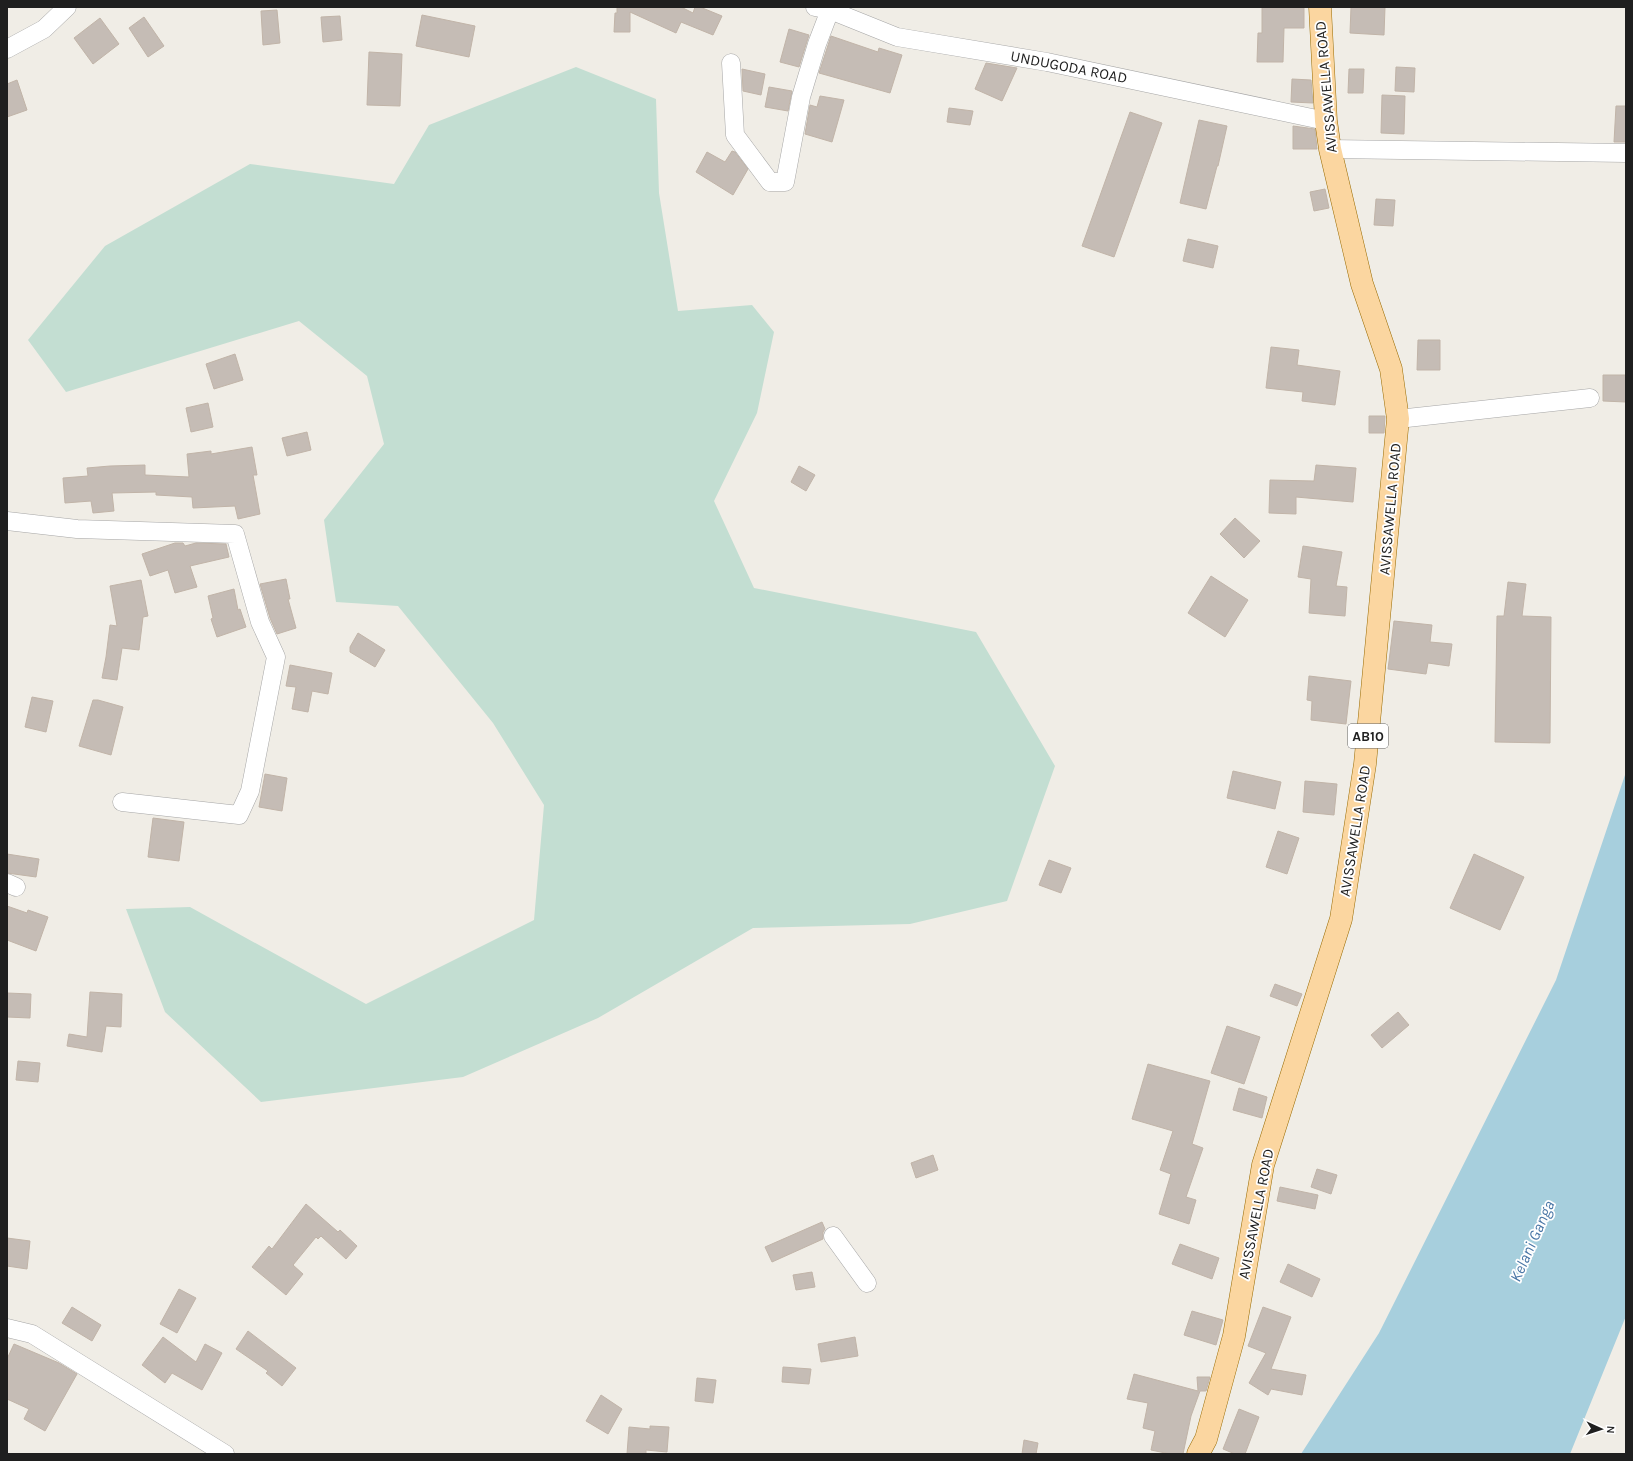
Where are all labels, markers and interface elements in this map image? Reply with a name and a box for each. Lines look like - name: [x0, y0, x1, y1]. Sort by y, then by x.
- street label: AVISSAWELLA ROAD: [1311, 20, 1341, 154]
- street label: UNDUGODA ROAD: [1009, 47, 1129, 87]
- street label: AVISSAWELLA ROAD: [1375, 442, 1405, 576]
- road number: AB10: [1348, 724, 1388, 748]
- street label: AVISSAWELLA ROAD: [1336, 764, 1374, 898]
- street label: AVISSAWELLA ROAD: [1235, 1147, 1277, 1281]
- water label: Kelani Ganga: [1506, 1197, 1558, 1285]
- north arrow: [1581, 1409, 1621, 1449]
- text: N: [1604, 1425, 1617, 1434]

